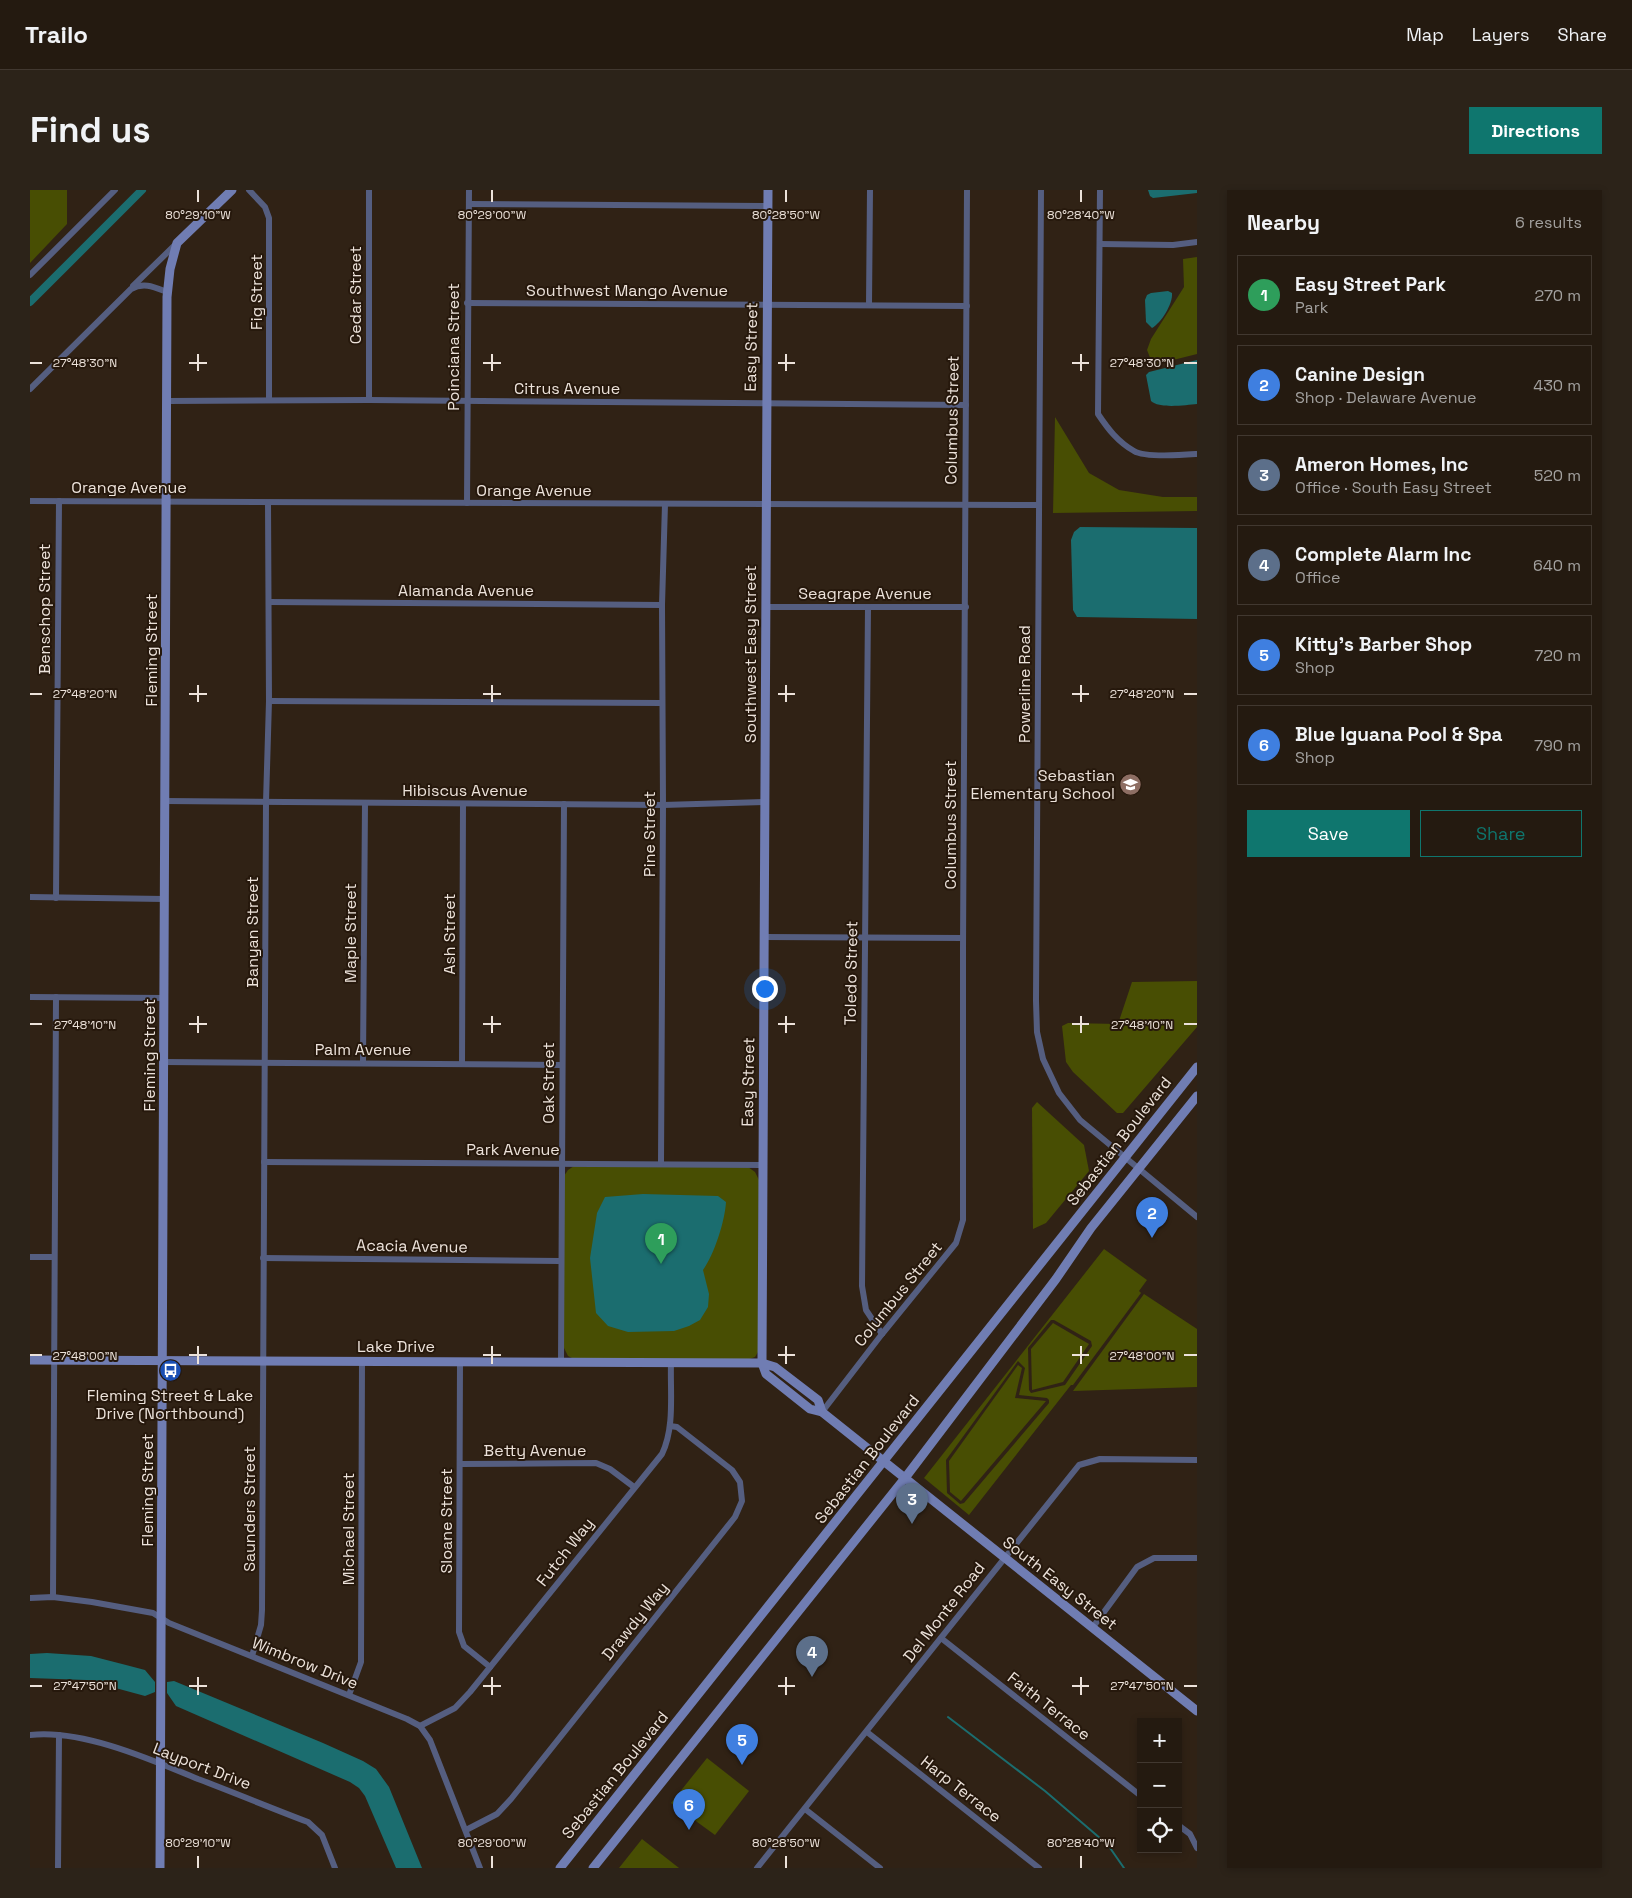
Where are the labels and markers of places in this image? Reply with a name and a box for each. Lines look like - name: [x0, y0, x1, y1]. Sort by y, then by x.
- place label: Sebastian Elementary School: [970, 765, 1115, 804]
- school or university icon: Sebastian Elementary School: [1119, 772, 1143, 796]
- pin: 2: [1136, 1197, 1168, 1238]
- pin: 1: [645, 1223, 677, 1264]
- bus stop icon: Fleming Street & Lake Drive (Northbound): [158, 1359, 182, 1383]
- place label: Fleming Street & Lake Drive (Northbound): [87, 1385, 253, 1424]
- pin: 3: [896, 1483, 928, 1524]
- pin: 4: [796, 1636, 828, 1677]
- pin: 5: [726, 1724, 758, 1765]
- pin: 6: [673, 1789, 705, 1830]

